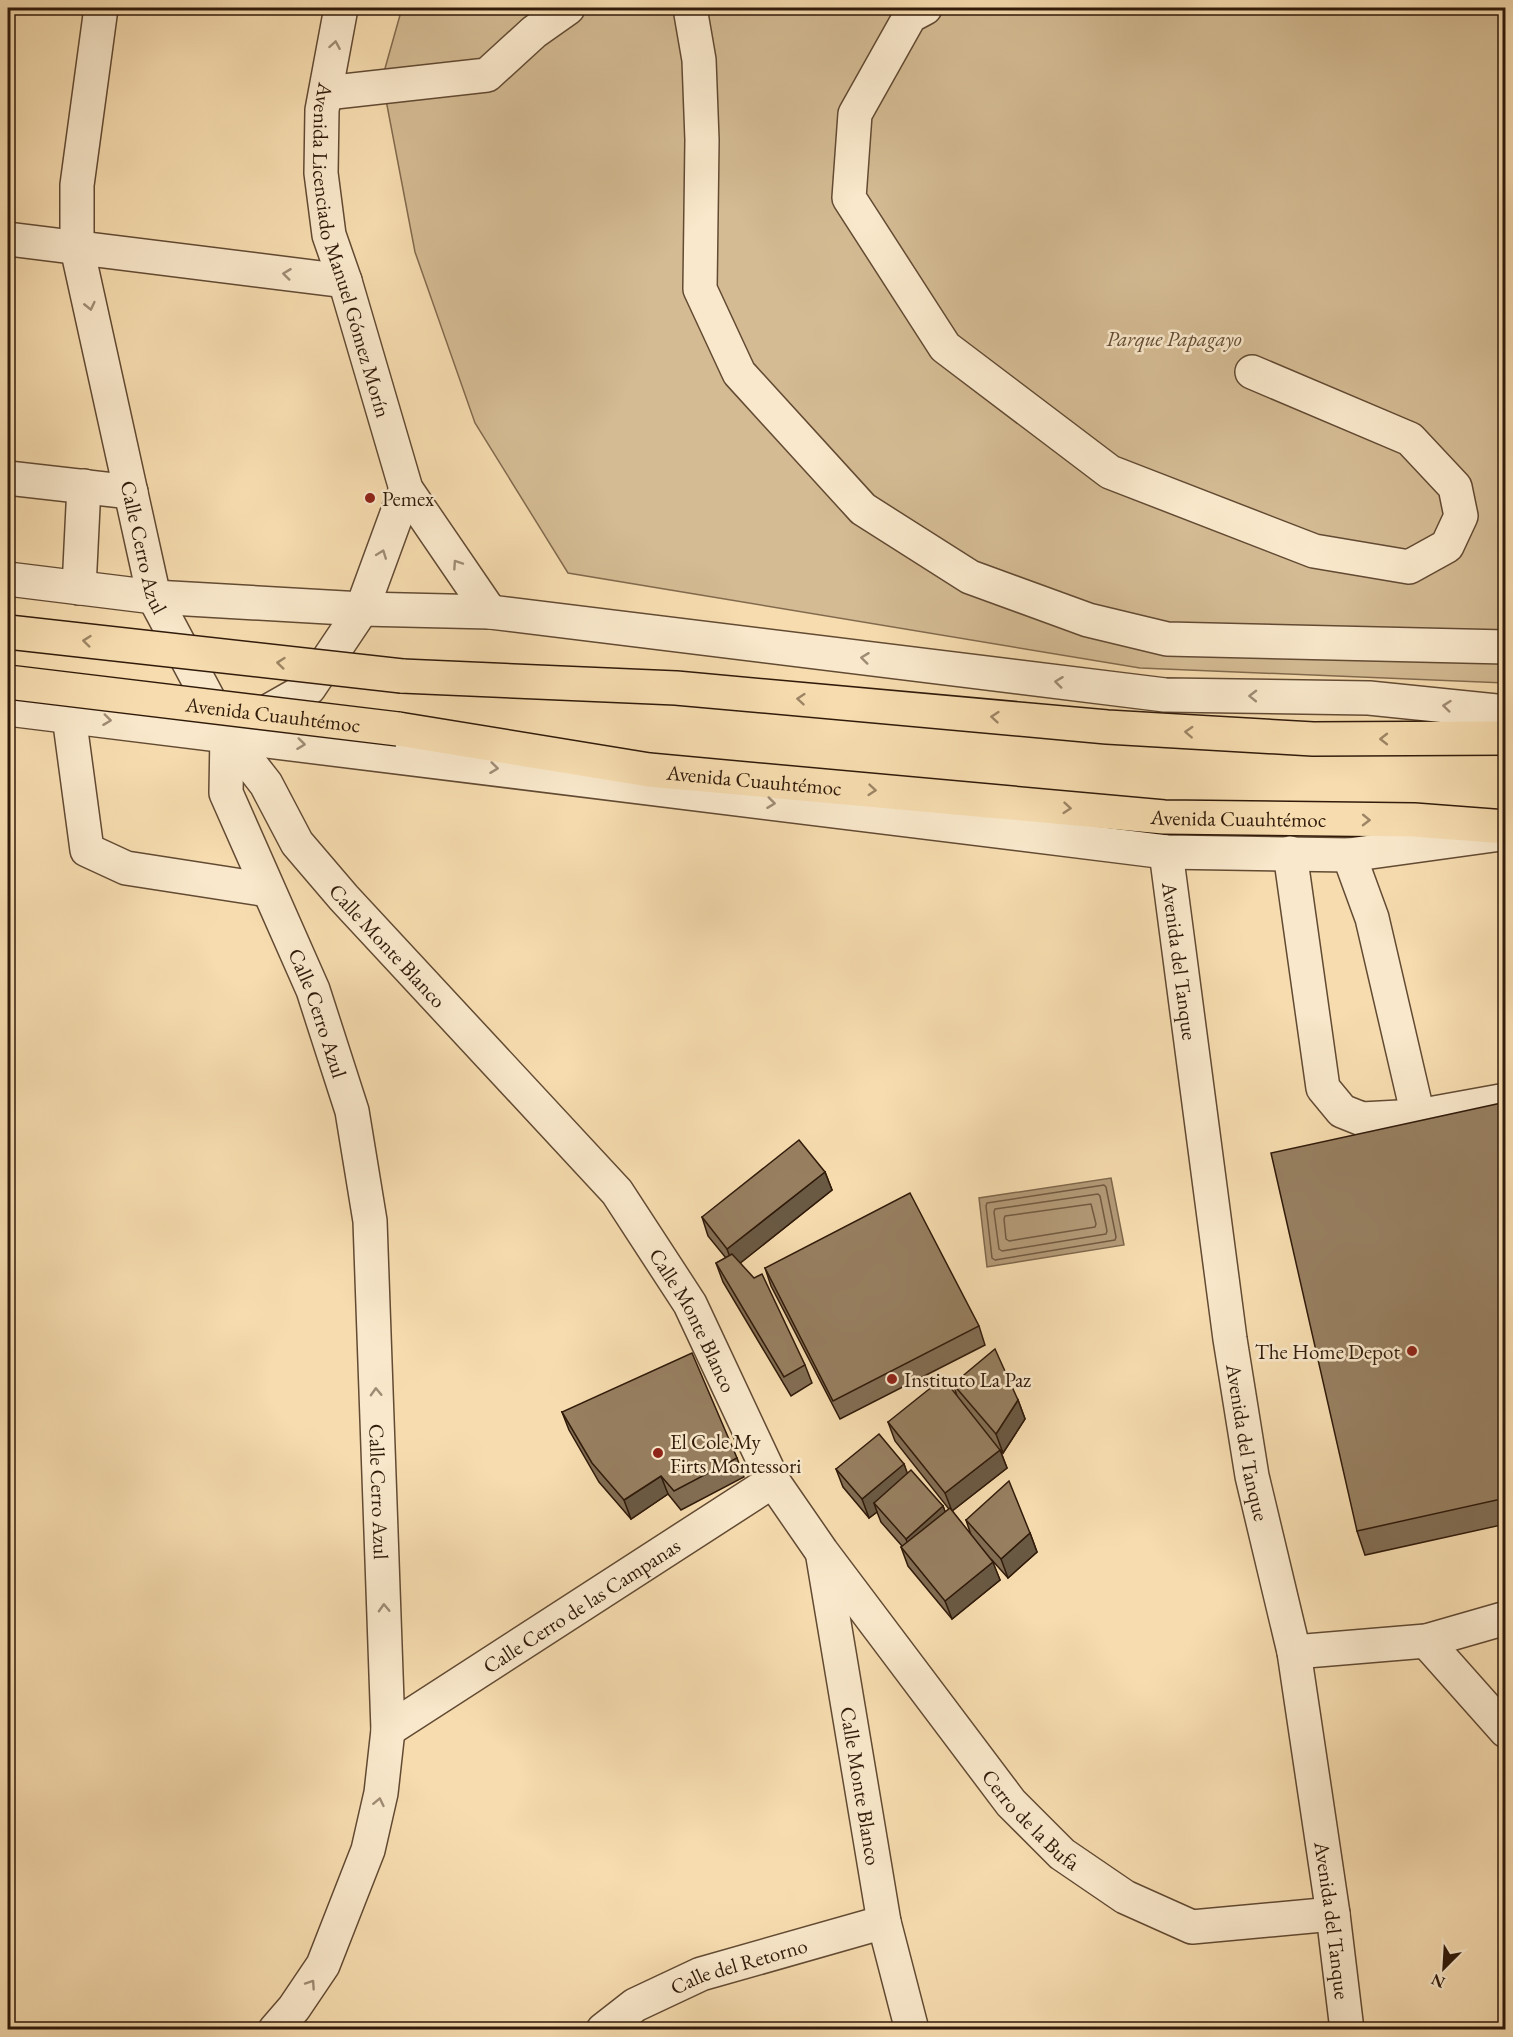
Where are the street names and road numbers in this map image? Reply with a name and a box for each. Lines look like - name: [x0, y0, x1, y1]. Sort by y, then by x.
- street label: Avenida Licenciado Manuel Gómez Morín: [307, 80, 398, 420]
- street label: Calle Cerro Azul: [115, 478, 174, 618]
- street label: Avenida Cuauhtémoc: [183, 690, 362, 738]
- street label: Avenida Cuauhtémoc: [664, 758, 843, 801]
- street label: Avenida Cuauhtémoc: [1148, 802, 1327, 832]
- street label: Calle Monte Blanco: [324, 877, 452, 1013]
- street label: Avenida del Tanque: [1156, 879, 1204, 1042]
- street label: Calle Cerro Azul: [283, 944, 354, 1081]
- street label: Calle Monte Blanco: [644, 1243, 743, 1396]
- street label: Avenida del Tanque: [1221, 1361, 1276, 1524]
- street label: Calle Cerro Azul: [364, 1423, 395, 1560]
- street label: Calle Cerro de las Campanas: [477, 1531, 685, 1679]
- street label: Calle Monte Blanco: [835, 1705, 888, 1867]
- street label: Cerro de la Bufa: [976, 1763, 1086, 1876]
- street label: Avenida del Tanque: [1309, 1838, 1357, 2001]
- street label: Calle del Retorno: [666, 1931, 810, 2000]

